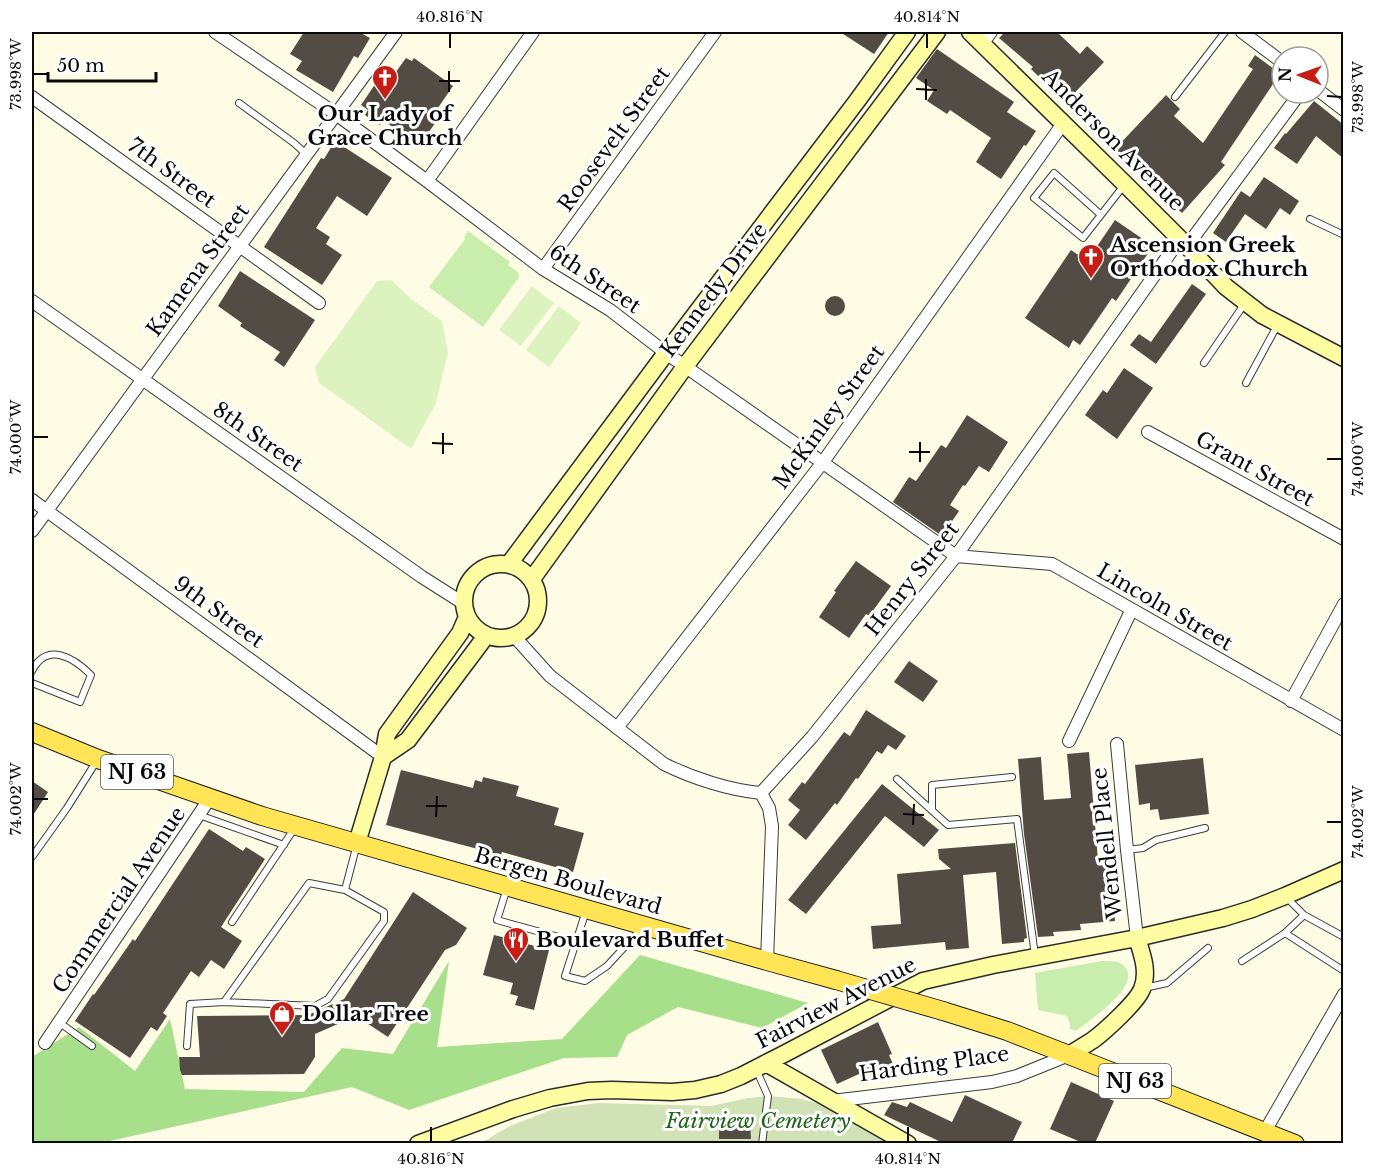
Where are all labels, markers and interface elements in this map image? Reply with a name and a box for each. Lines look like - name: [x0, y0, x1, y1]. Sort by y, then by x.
- text: 40.816°N: [416, 7, 484, 26]
- text: 40.814°N: [894, 7, 960, 26]
- text: 73.998°W: [6, 38, 25, 110]
- scale bar: [48, 45, 156, 83]
- north arrow: [1270, 45, 1330, 105]
- text: 50 m: [57, 55, 105, 77]
- street label: Roosevelt Street: [553, 61, 676, 217]
- text: 73.998°W: [1348, 61, 1367, 133]
- church icon: Our Lady of Grace Church: [370, 63, 400, 101]
- street label: Anderson Avenue: [1036, 63, 1189, 216]
- text: N: [1275, 67, 1295, 82]
- place label: Our Lady of Grace Church: [308, 101, 462, 151]
- street label: 7th Street: [123, 132, 221, 214]
- street label: Kamena Street: [141, 199, 255, 341]
- street label: Kennedy Drive: [655, 218, 773, 362]
- place label: Ascension Greek Orthodox Church: [1109, 232, 1308, 282]
- street label: 6th Street: [544, 239, 646, 319]
- church icon: Ascension Greek Orthodox Church: [1076, 242, 1106, 280]
- street label: McKinley Street: [768, 340, 890, 494]
- street label: 8th Street: [208, 396, 308, 478]
- text: 74.000°W: [6, 399, 25, 474]
- text: 74.000°W: [1348, 421, 1367, 496]
- street label: Grant Street: [1191, 426, 1319, 512]
- street label: Henry Street: [859, 517, 965, 641]
- street label: Lincoln Street: [1093, 558, 1238, 656]
- street label: 9th Street: [169, 571, 269, 653]
- road number: NJ 63: [101, 755, 173, 789]
- text: 74.002°W: [6, 762, 25, 836]
- street label: Wendell Place: [1086, 766, 1128, 921]
- text: 74.002°W: [1348, 785, 1367, 859]
- street label: Commercial Avenue: [47, 802, 191, 998]
- street label: Bergen Boulevard: [471, 842, 665, 920]
- restaurant icon: Boulevard Buffet: [501, 925, 531, 963]
- place label: Boulevard Buffet: [536, 927, 724, 953]
- street label: Fairview Avenue: [752, 951, 920, 1055]
- shop icon: Dollar Tree: [267, 999, 297, 1037]
- place label: Dollar Tree: [302, 1001, 429, 1027]
- street label: Harding Place: [857, 1041, 1011, 1087]
- road number: NJ 63: [1099, 1064, 1171, 1098]
- park label: Fairview Cemetery: [664, 1108, 851, 1134]
- text: 40.816°N: [397, 1149, 465, 1168]
- text: 40.814°N: [875, 1149, 941, 1168]

